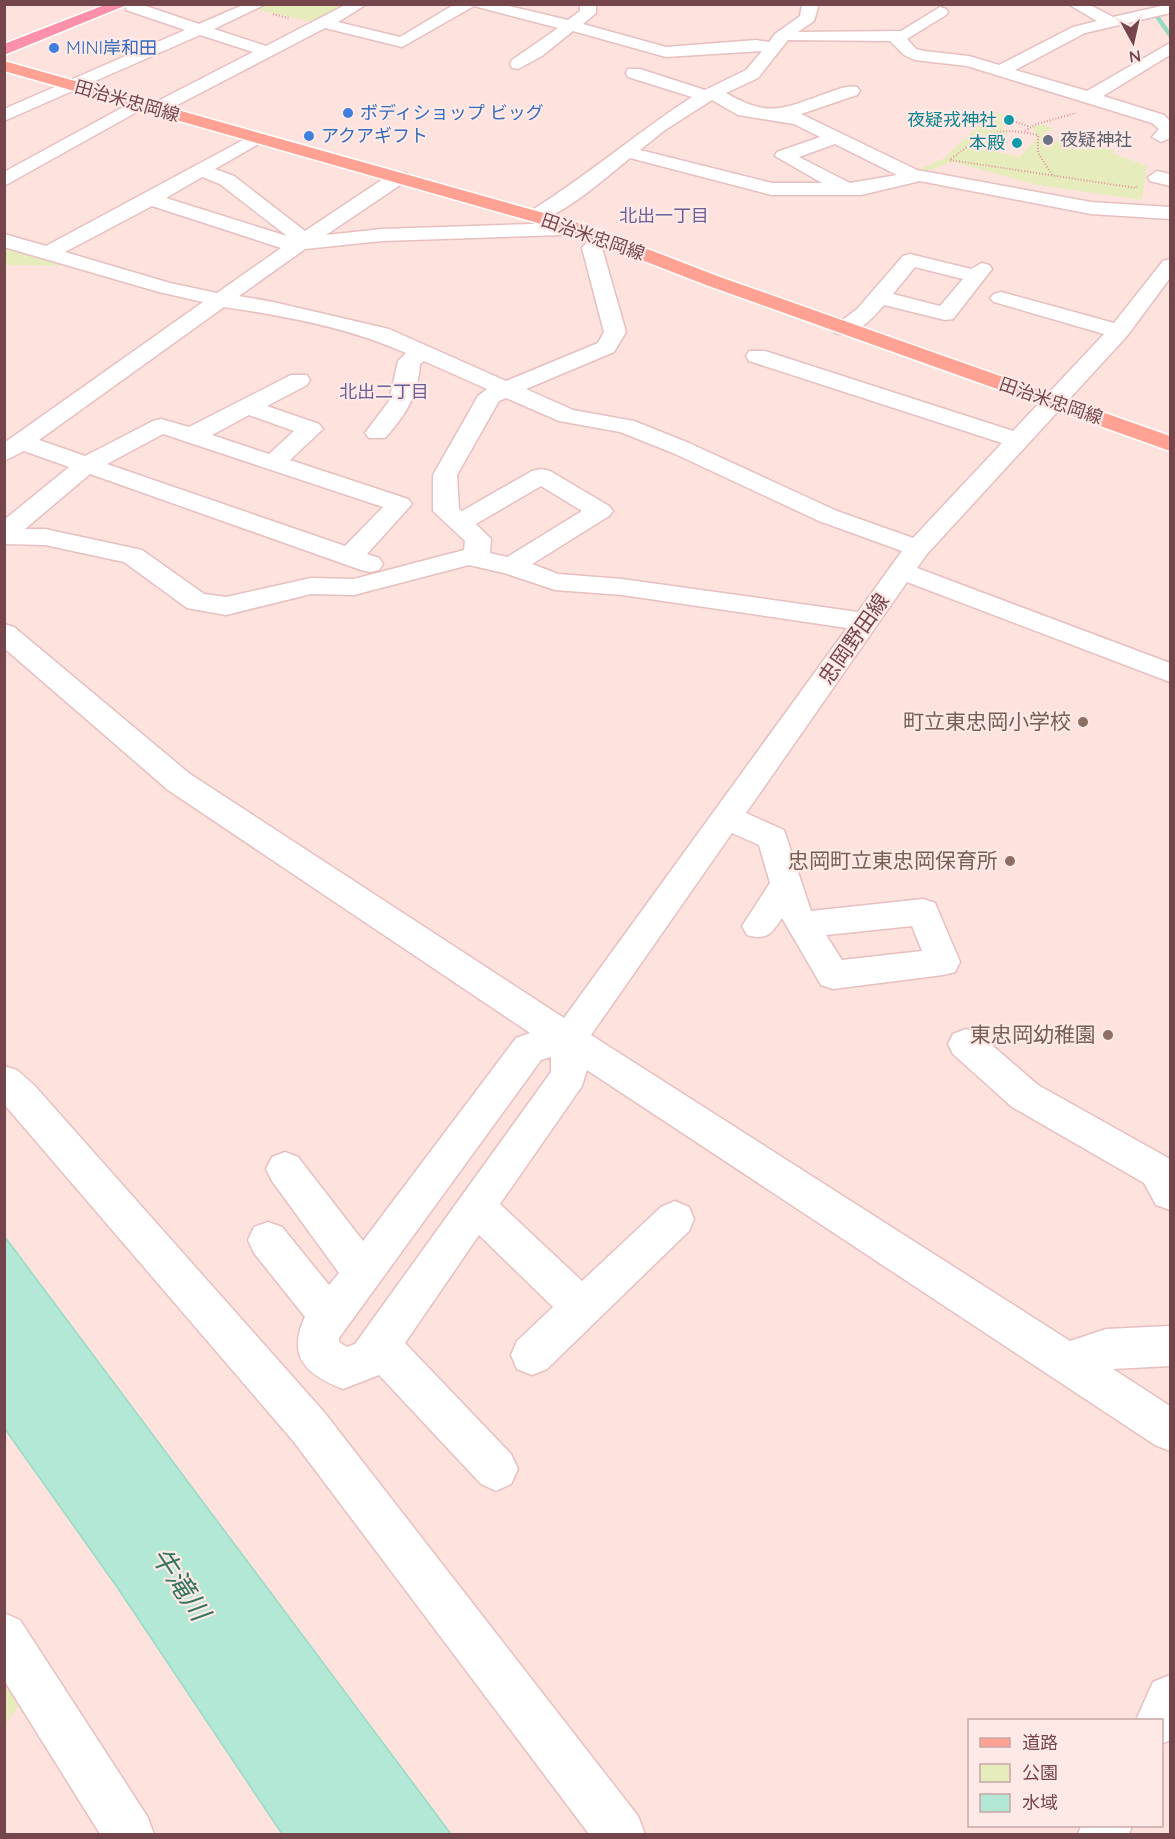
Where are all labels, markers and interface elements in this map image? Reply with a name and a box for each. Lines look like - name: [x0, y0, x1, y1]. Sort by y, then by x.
- north arrow: [1103, 12, 1163, 72]
- place label: MINI岸和田: [66, 36, 157, 59]
- marker: MINI岸和田: [47, 41, 61, 55]
- text: N: [1128, 46, 1142, 68]
- street label: 田治米忠岡線: [72, 75, 182, 126]
- place label: ボディショップ ビッグ: [360, 101, 544, 124]
- marker: ボディショップ ビッグ: [341, 106, 355, 120]
- place label: 夜疑戎神社: [907, 108, 997, 131]
- marker: 夜疑戎神社: [1002, 113, 1016, 127]
- place label: アクアギフト: [321, 124, 428, 147]
- place label: 夜疑神社: [1060, 128, 1132, 151]
- marker: アクアギフト: [302, 129, 316, 143]
- place label: 本殿: [969, 131, 1005, 154]
- marker: 夜疑神社: [1041, 133, 1055, 147]
- marker: 本殿: [1010, 136, 1024, 150]
- district label: 北出一丁目: [619, 204, 709, 227]
- street label: 田治米忠岡線: [538, 208, 648, 265]
- street label: 田治米忠岡線: [996, 372, 1106, 429]
- district label: 北出二丁目: [339, 380, 429, 403]
- street label: 忠岡野田線: [812, 588, 894, 689]
- place label: 町立東忠岡小学校: [903, 708, 1071, 734]
- marker: 町立東忠岡小学校: [1076, 715, 1090, 729]
- place label: 忠岡町立東忠岡保育所: [788, 847, 998, 873]
- marker: 忠岡町立東忠岡保育所: [1003, 854, 1017, 868]
- place label: 東忠岡幼稚園: [970, 1021, 1096, 1047]
- marker: 東忠岡幼稚園: [1101, 1028, 1115, 1042]
- water label: 牛滝川: [144, 1540, 219, 1629]
- legend: [968, 1719, 1163, 1827]
- text: 道路: [1022, 1731, 1058, 1754]
- text: 公園: [1022, 1761, 1058, 1784]
- text: 水域: [1022, 1791, 1058, 1814]

